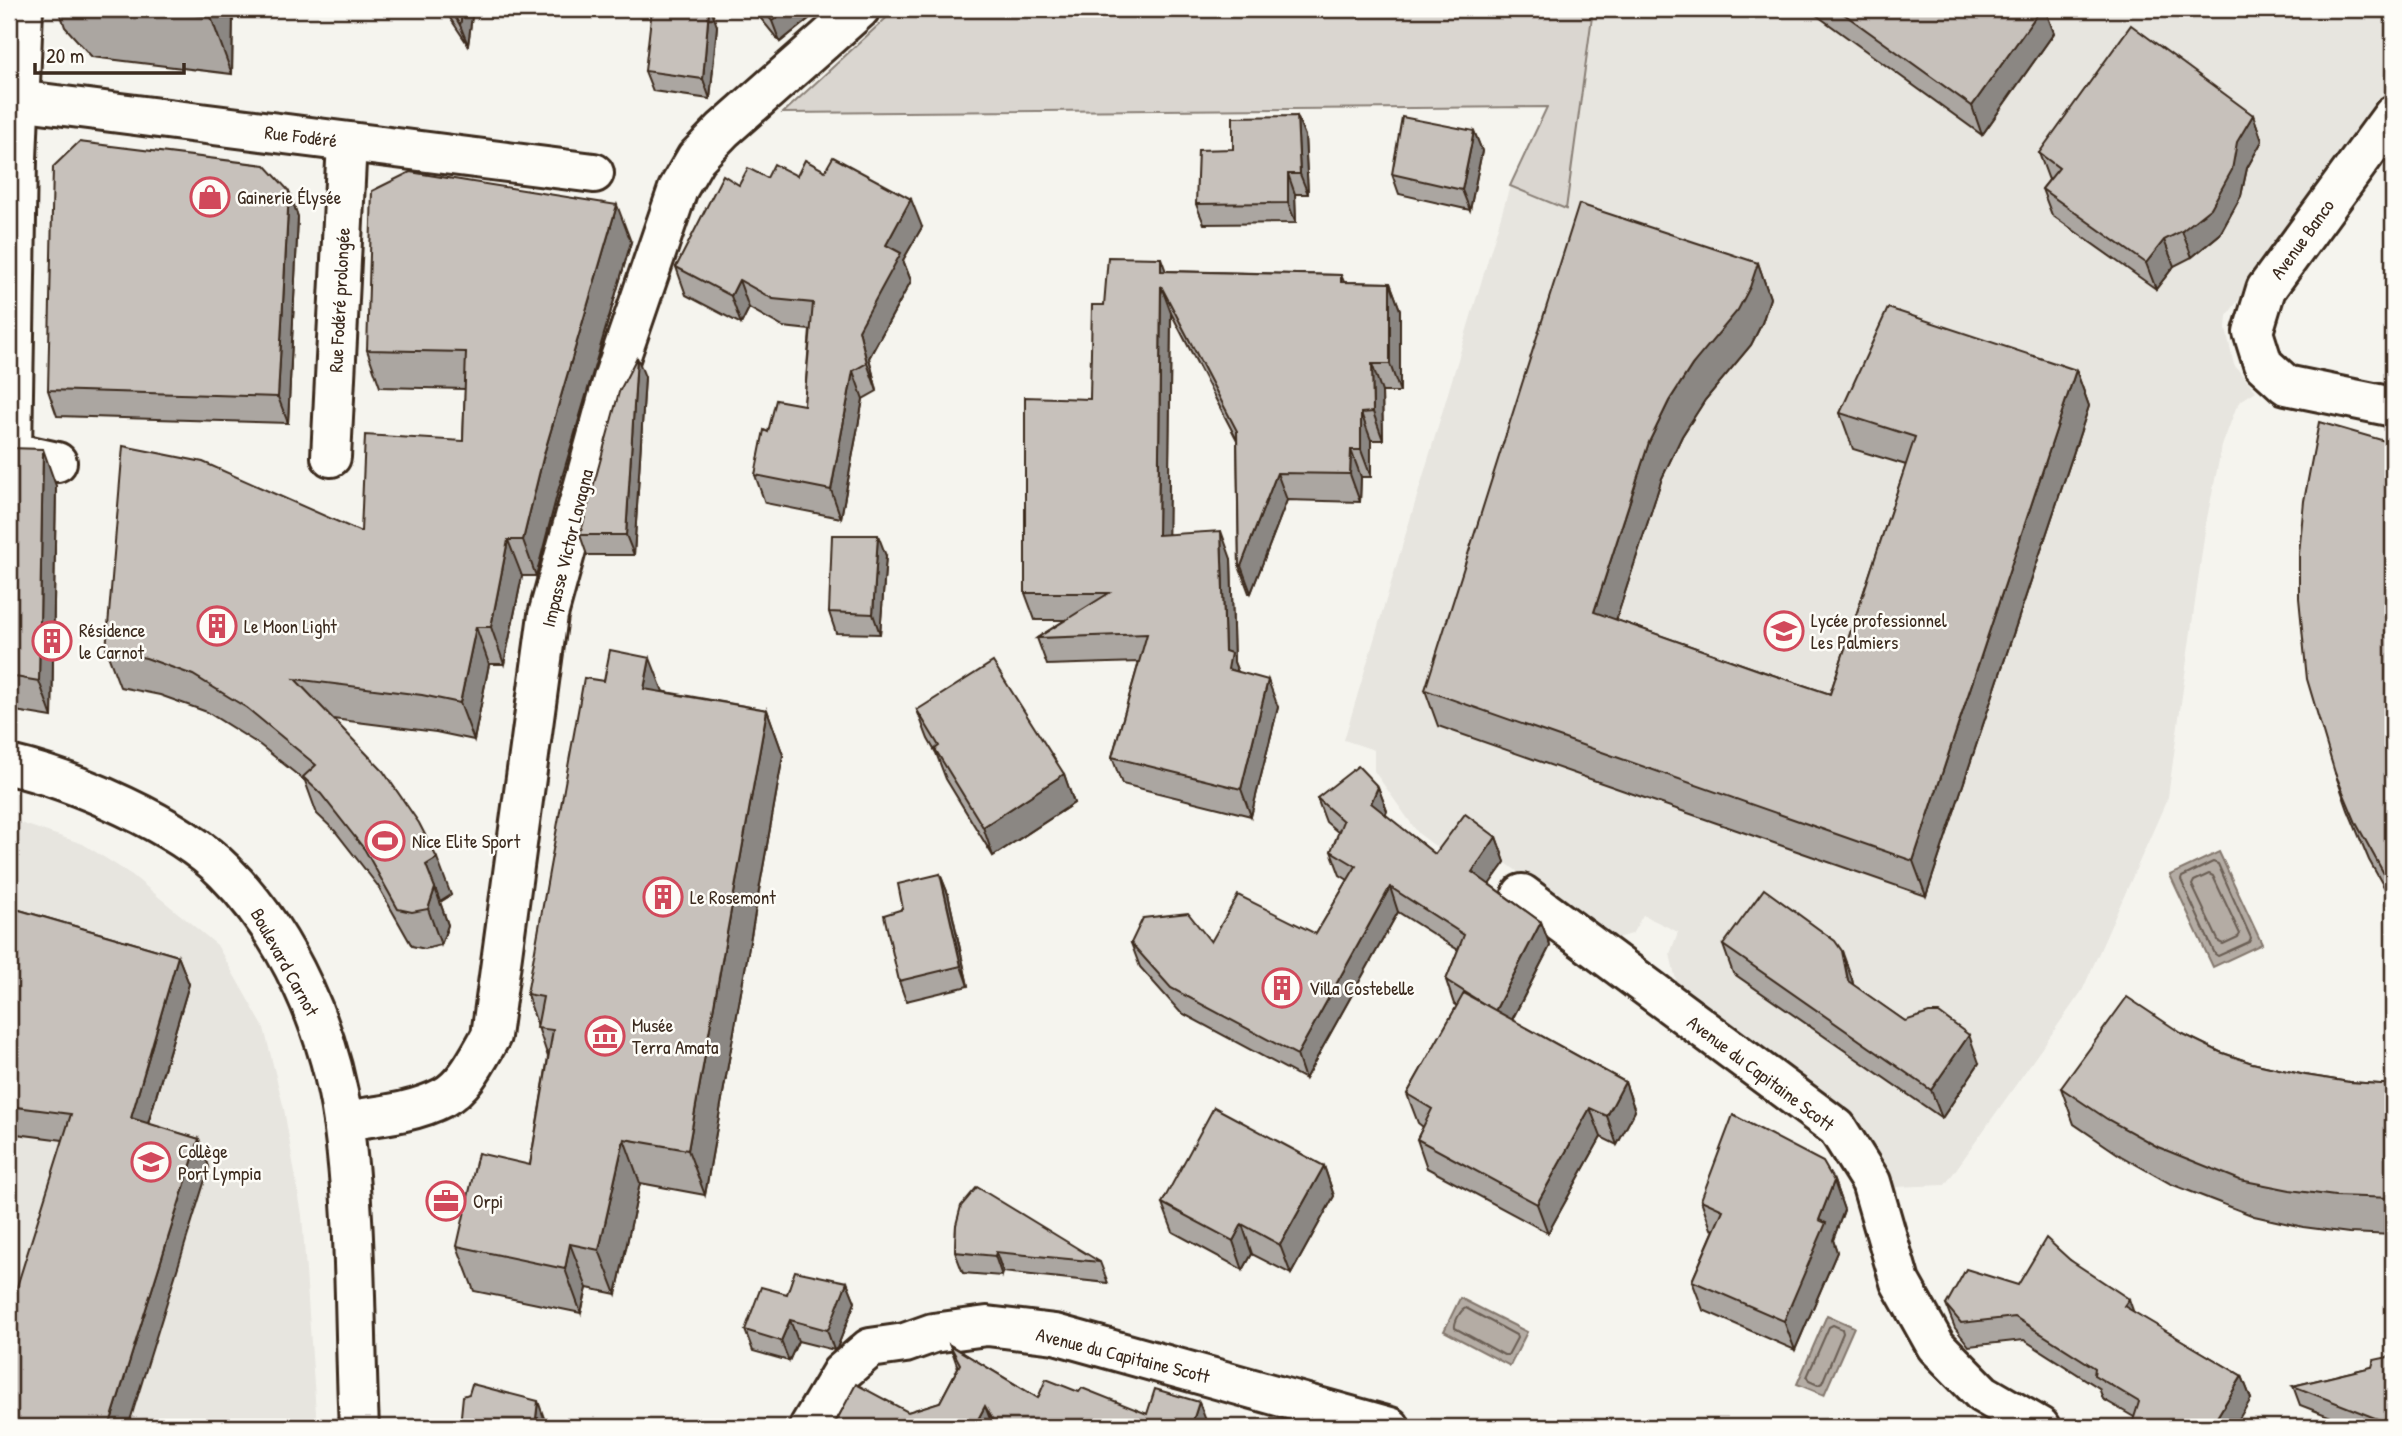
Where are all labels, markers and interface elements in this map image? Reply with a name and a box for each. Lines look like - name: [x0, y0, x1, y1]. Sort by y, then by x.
- scale bar: [35, 32, 184, 76]
- text: 20 m: [46, 41, 84, 70]
- street label: Rue Fodéré: [263, 119, 339, 153]
- shop icon: Gainerie Élysée: [189, 176, 231, 218]
- place label: Gainerie Élysée: [237, 184, 342, 210]
- street label: Avenue Banco: [2264, 193, 2340, 284]
- street label: Rue Fodéré prolongée: [322, 226, 356, 373]
- street label: Impasse Victor Lavagna: [535, 466, 599, 630]
- building icon: Le Moon Light: [196, 605, 238, 647]
- place label: Lycée professionnel Les Palmiers: [1811, 607, 1948, 655]
- school or university icon: Lycée professionnel Les Palmiers: [1763, 610, 1805, 652]
- place label: Le Moon Light: [244, 613, 337, 639]
- place label: Résidence le Carnot: [79, 617, 146, 665]
- building icon: Résidence le Carnot: [31, 620, 73, 662]
- sports icon: Nice Elite Sport: [364, 820, 406, 862]
- place label: Nice Elite Sport: [412, 828, 521, 854]
- building icon: Le Rosemont: [642, 876, 684, 918]
- place label: Le Rosemont: [690, 884, 776, 910]
- street label: Boulevard Carnot: [245, 903, 326, 1021]
- building icon: Villa Costebelle: [1261, 967, 1303, 1009]
- place label: Villa Costebelle: [1309, 975, 1415, 1001]
- street label: Avenue du Capitaine Scott: [1682, 1009, 1840, 1137]
- place label: Musée Terra Amata: [632, 1012, 719, 1060]
- museum icon: Musée Terra Amata: [584, 1015, 626, 1057]
- place label: Collège Port Lympia: [178, 1138, 261, 1186]
- school or university icon: Collège Port Lympia: [130, 1141, 172, 1183]
- office icon: Orpi: [425, 1180, 467, 1222]
- place label: Orpi: [473, 1188, 503, 1214]
- street label: Avenue du Capitaine Scott: [1034, 1321, 1213, 1389]

